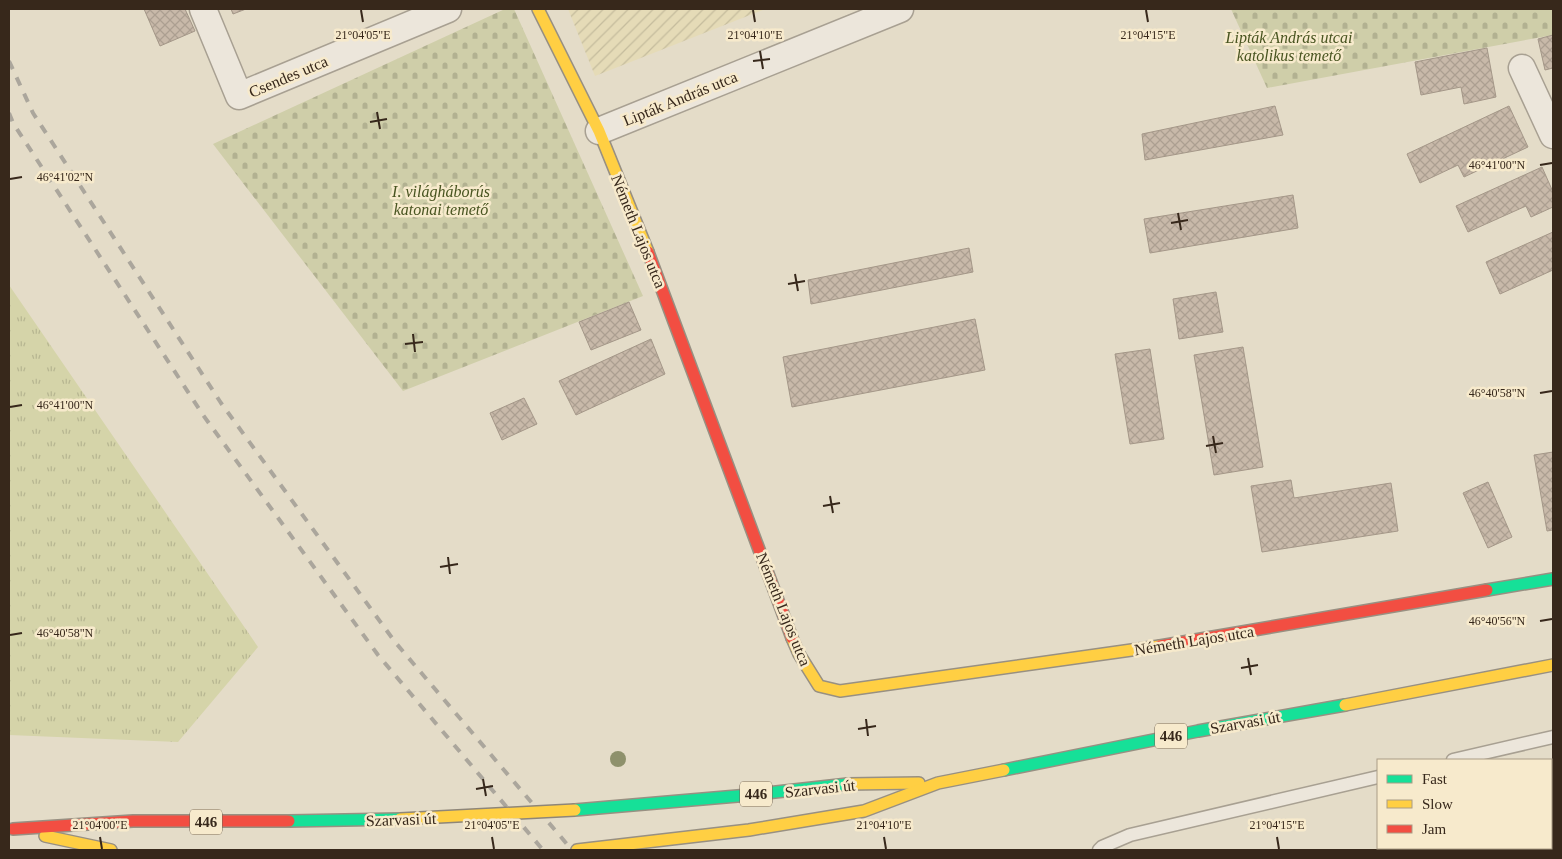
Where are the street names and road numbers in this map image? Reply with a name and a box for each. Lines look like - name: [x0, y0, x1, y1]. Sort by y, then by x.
- street label: Csendes utca: [246, 52, 330, 101]
- street label: Lipták András utca: [621, 68, 740, 130]
- street label: Németh Lajos utca: [607, 172, 669, 291]
- street label: Németh Lajos utca: [752, 550, 814, 669]
- street label: Németh Lajos utca: [1133, 623, 1255, 659]
- street label: Szarvasi út: [1209, 708, 1282, 737]
- road number: 446: [1155, 724, 1187, 748]
- street label: Szarvasi út: [784, 776, 857, 801]
- road number: 446: [740, 782, 772, 806]
- road number: 446: [190, 810, 222, 834]
- street label: Szarvasi út: [365, 810, 437, 829]

